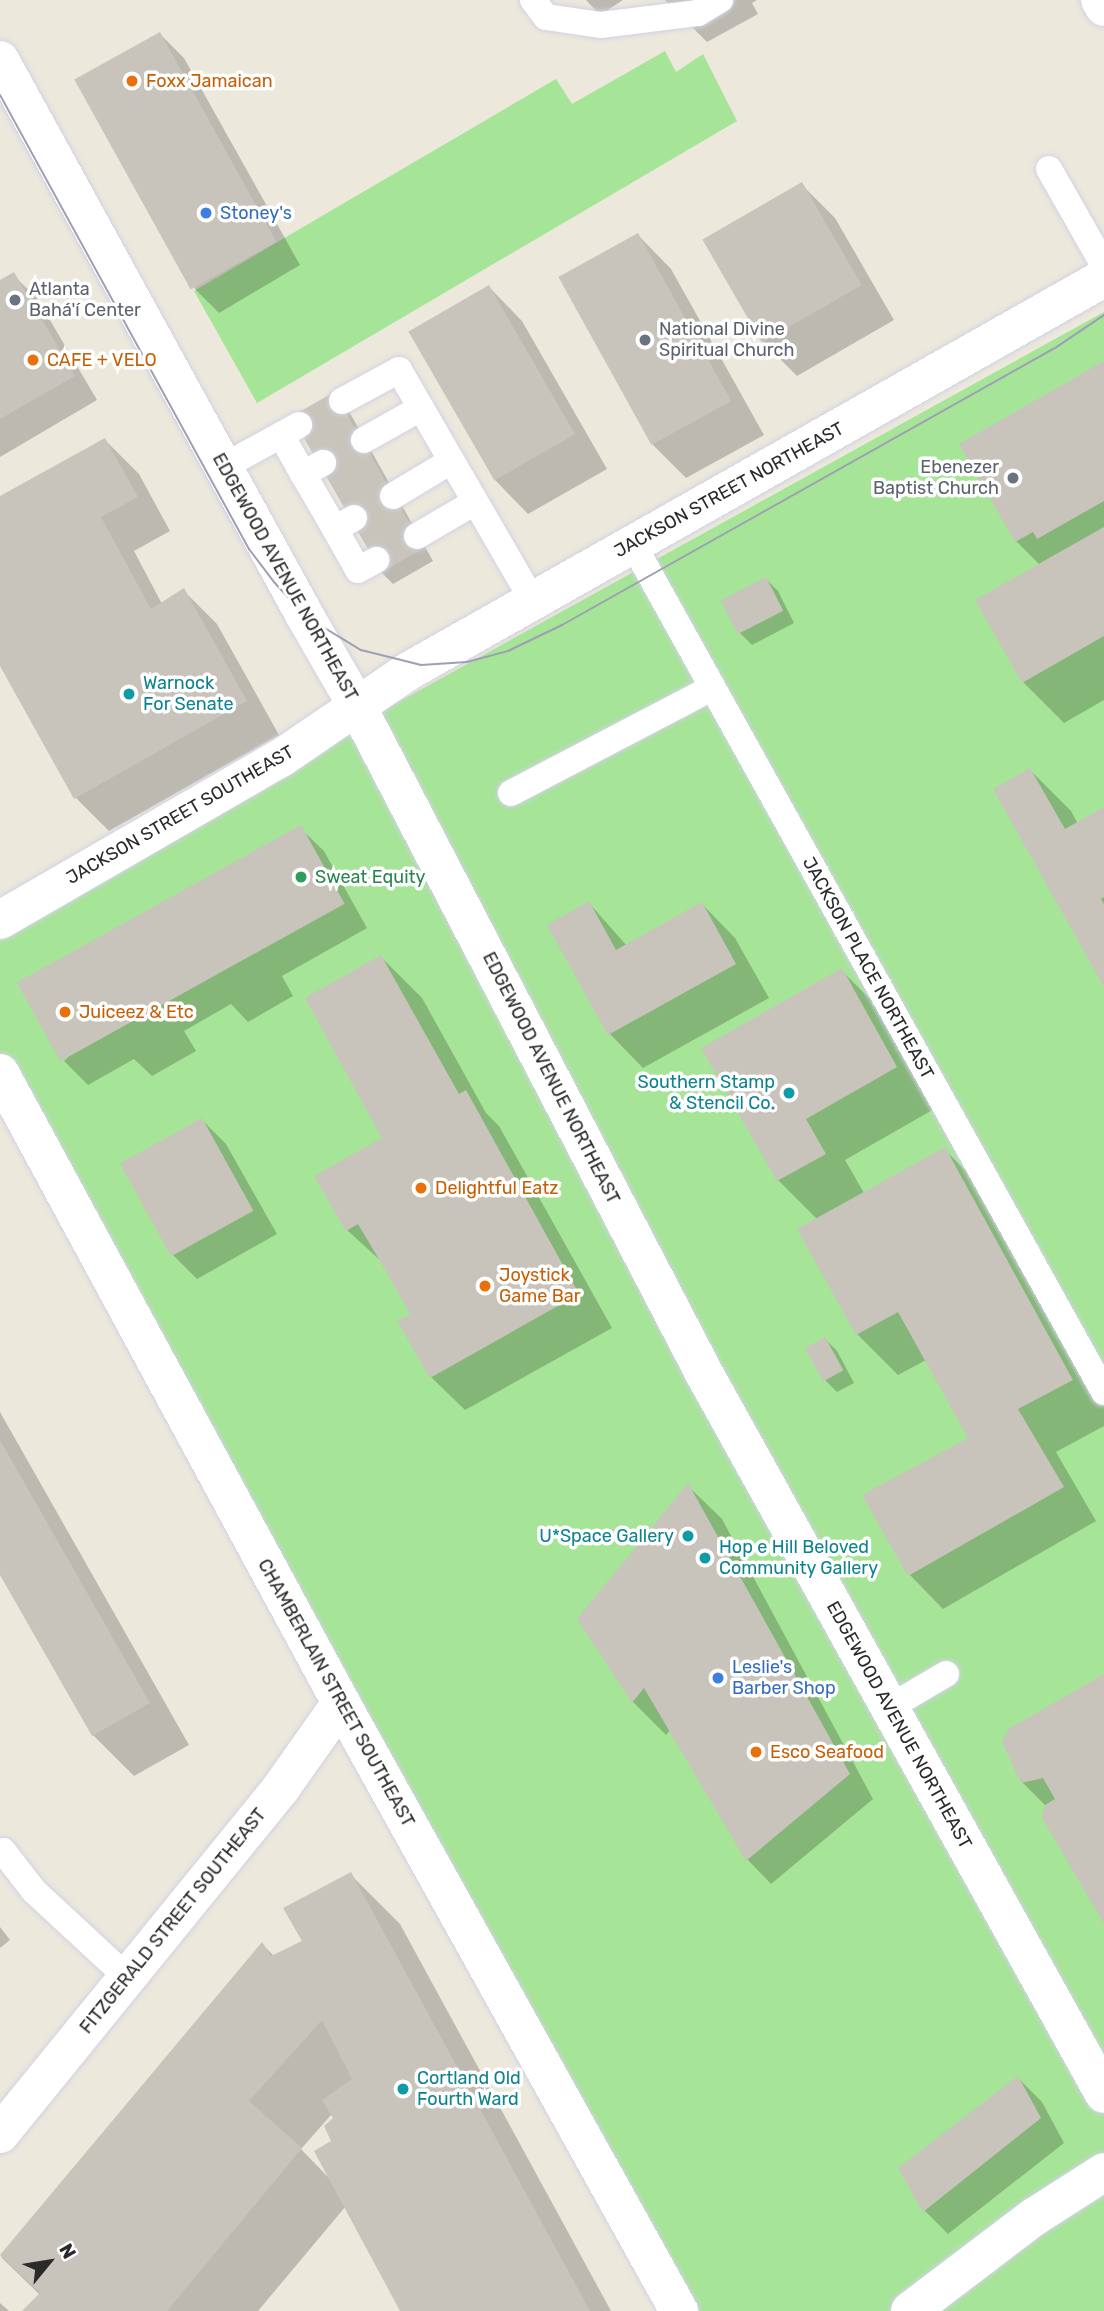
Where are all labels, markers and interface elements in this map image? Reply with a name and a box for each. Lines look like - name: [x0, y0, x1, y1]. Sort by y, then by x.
- place label: Foxx Jamaican: [146, 70, 273, 92]
- marker: Foxx Jamaican: [124, 73, 140, 89]
- place label: Stoney's: [220, 202, 292, 224]
- marker: Stoney's: [198, 205, 214, 221]
- place label: Atlanta Bahá'í Center: [29, 279, 141, 322]
- marker: Atlanta Bahá'í Center: [7, 292, 23, 308]
- place label: National Divine Spiritual Church: [659, 319, 794, 362]
- marker: National Divine Spiritual Church: [637, 332, 653, 348]
- place label: CAFE + VELO: [47, 349, 157, 371]
- marker: CAFE + VELO: [25, 352, 41, 368]
- street label: JACKSON STREET NORTHEAST: [610, 418, 848, 562]
- street label: EDGEWOOD AVENUE NORTHEAST: [208, 449, 362, 705]
- place label: Ebenezer Baptist Church: [873, 457, 999, 500]
- marker: Ebenezer Baptist Church: [1005, 470, 1021, 486]
- place label: Warnock For Senate: [143, 673, 234, 716]
- marker: Warnock For Senate: [121, 686, 137, 702]
- street label: JACKSON STREET SOUTHEAST: [62, 741, 298, 889]
- street label: JACKSON PLACE NORTHEAST: [798, 853, 938, 1083]
- place label: Sweat Equity: [315, 866, 425, 888]
- marker: Sweat Equity: [293, 869, 309, 885]
- street label: EDGEWOOD AVENUE NORTHEAST: [478, 948, 624, 1208]
- place label: Juiceez & Etc: [79, 1001, 194, 1023]
- marker: Juiceez & Etc: [57, 1004, 73, 1020]
- place label: Southern Stamp & Stencil Co.: [637, 1072, 775, 1114]
- marker: Southern Stamp & Stencil Co.: [781, 1085, 797, 1101]
- place label: Delightful Eatz: [435, 1177, 558, 1199]
- marker: Delightful Eatz: [413, 1180, 429, 1196]
- place label: Joystick Game Bar: [499, 1265, 580, 1308]
- marker: Joystick Game Bar: [477, 1278, 493, 1294]
- place label: U*Space Gallery: [539, 1525, 674, 1547]
- marker: U*Space Gallery: [680, 1528, 696, 1544]
- place label: Hop e Hill Beloved Community Gallery: [719, 1537, 879, 1580]
- marker: Hop e Hill Beloved Community Gallery: [697, 1550, 713, 1566]
- street label: CHAMBERLAIN STREET SOUTHEAST: [253, 1555, 419, 1831]
- street label: EDGEWOOD AVENUE NORTHEAST: [822, 1597, 976, 1853]
- place label: Leslie's Barber Shop: [732, 1657, 836, 1700]
- marker: Leslie's Barber Shop: [710, 1670, 726, 1686]
- place label: Esco Seafood: [770, 1741, 884, 1763]
- marker: Esco Seafood: [748, 1744, 764, 1760]
- street label: FITZGERALD STREET SOUTHEAST: [75, 1804, 271, 2038]
- place label: Cortland Old Fourth Ward: [417, 2068, 521, 2110]
- marker: Cortland Old Fourth Ward: [395, 2081, 411, 2097]
- north arrow: [14, 2227, 84, 2297]
- text: N: [54, 2240, 81, 2263]

